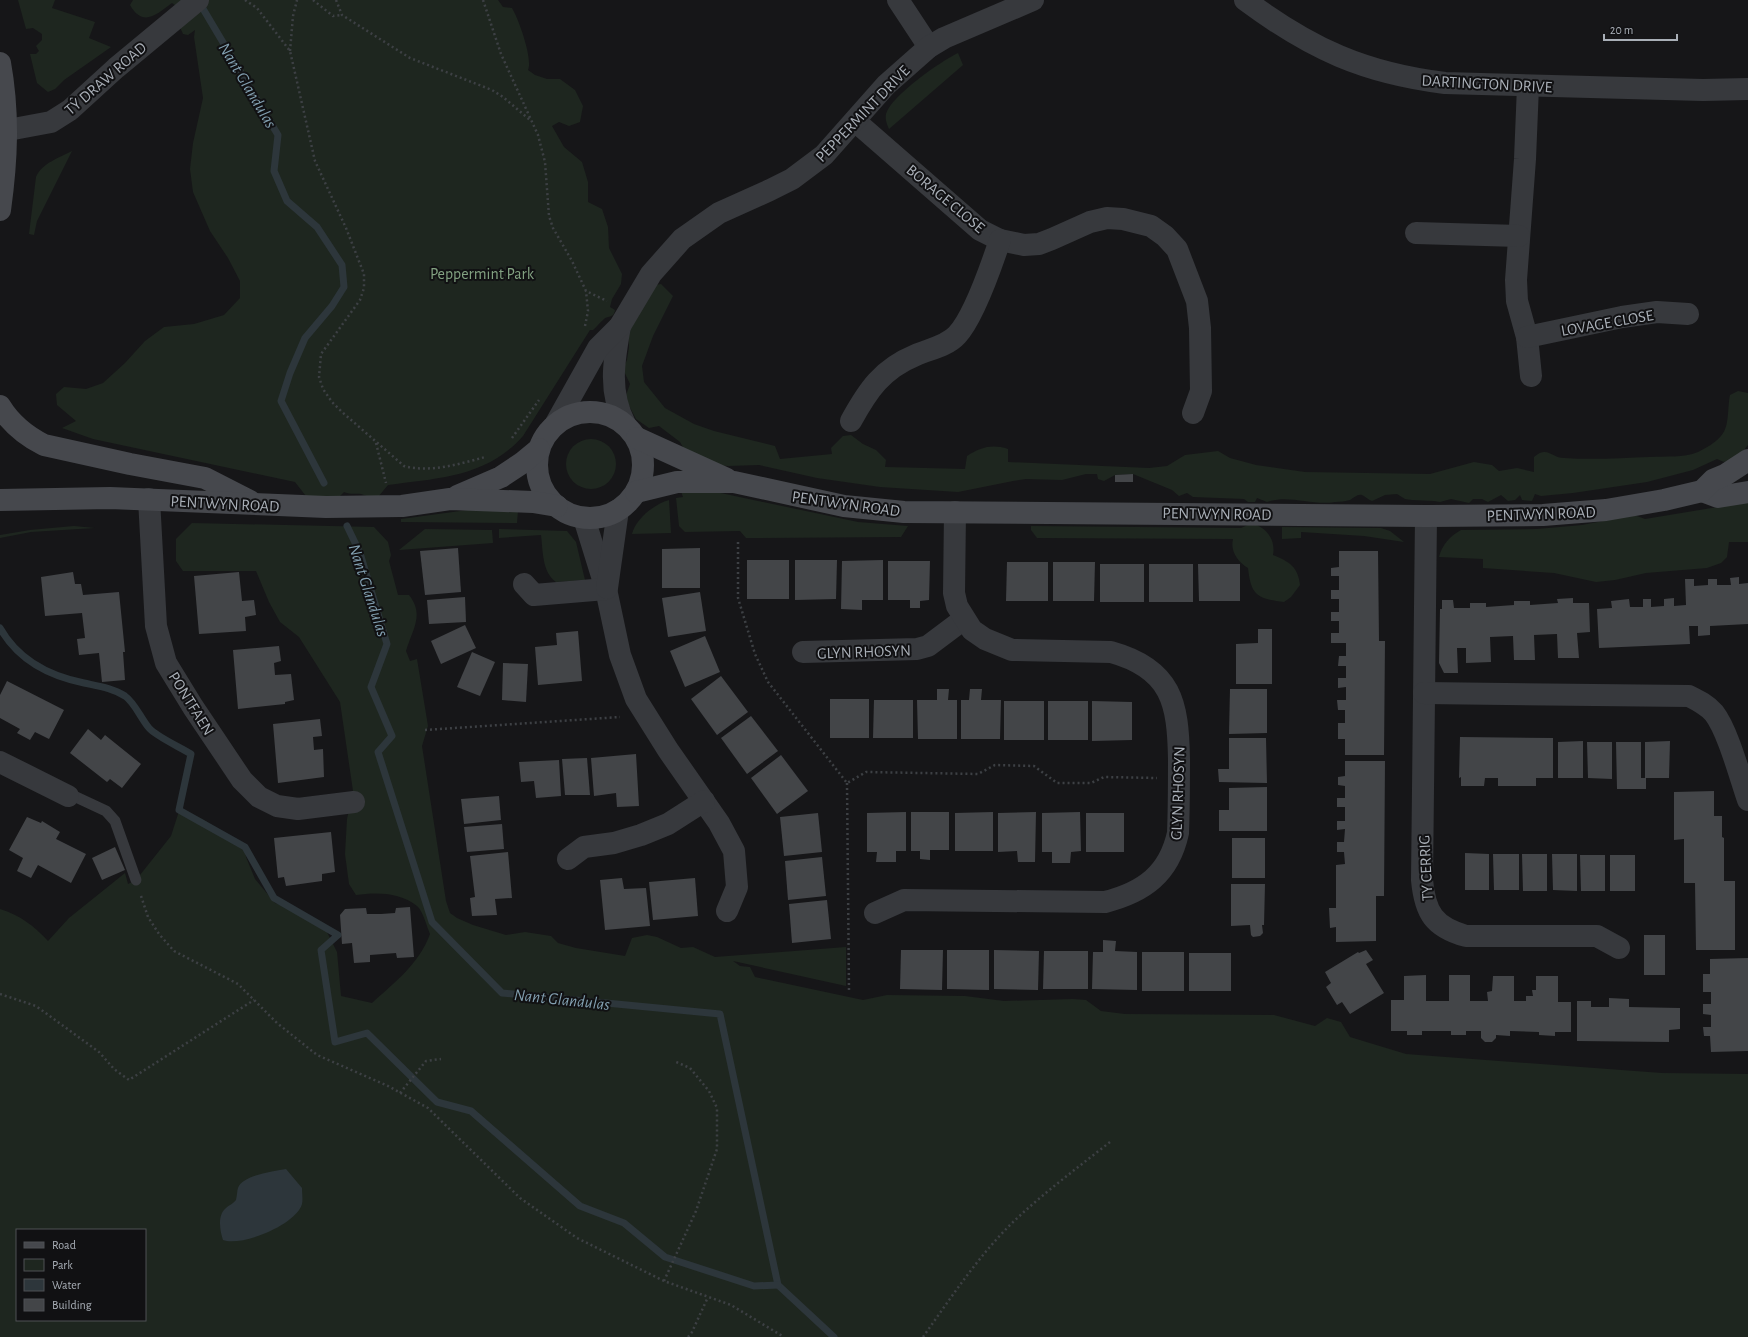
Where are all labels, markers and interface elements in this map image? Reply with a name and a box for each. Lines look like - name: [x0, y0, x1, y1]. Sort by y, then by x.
- scale bar: [1604, 16, 1677, 42]
- text: 20 m: [1610, 24, 1633, 36]
- street label: TŶ DRAW ROAD: [61, 38, 149, 118]
- water label: Nant Glandulas: [216, 40, 280, 131]
- street label: PEPPERMINT DRIVE: [813, 62, 913, 165]
- street label: DARTINGTON DRIVE: [1421, 73, 1553, 95]
- street label: BORAGE CLOSE: [903, 162, 988, 236]
- park label: Peppermint Park: [430, 266, 535, 282]
- street label: LOVAGE CLOSE: [1560, 307, 1655, 339]
- street label: PENTWYN ROAD: [791, 488, 901, 520]
- street label: PENTWYN ROAD: [170, 493, 280, 515]
- street label: PENTWYN ROAD: [1486, 504, 1596, 524]
- street label: PENTWYN ROAD: [1162, 505, 1272, 523]
- water label: Nant Glandulas: [346, 542, 392, 639]
- street label: GLYN RHOSYN: [817, 642, 911, 662]
- street label: PONTFAEN: [165, 669, 217, 738]
- street label: GLYN RHOSYN: [1168, 746, 1188, 840]
- street label: TY CERRIG: [1416, 834, 1436, 901]
- water label: Nant Glandulas: [513, 986, 611, 1013]
- legend: [16, 1229, 146, 1321]
- text: Road: [52, 1239, 76, 1251]
- text: Park: [52, 1259, 73, 1271]
- text: Water: [52, 1279, 81, 1291]
- text: Building: [52, 1299, 92, 1311]

